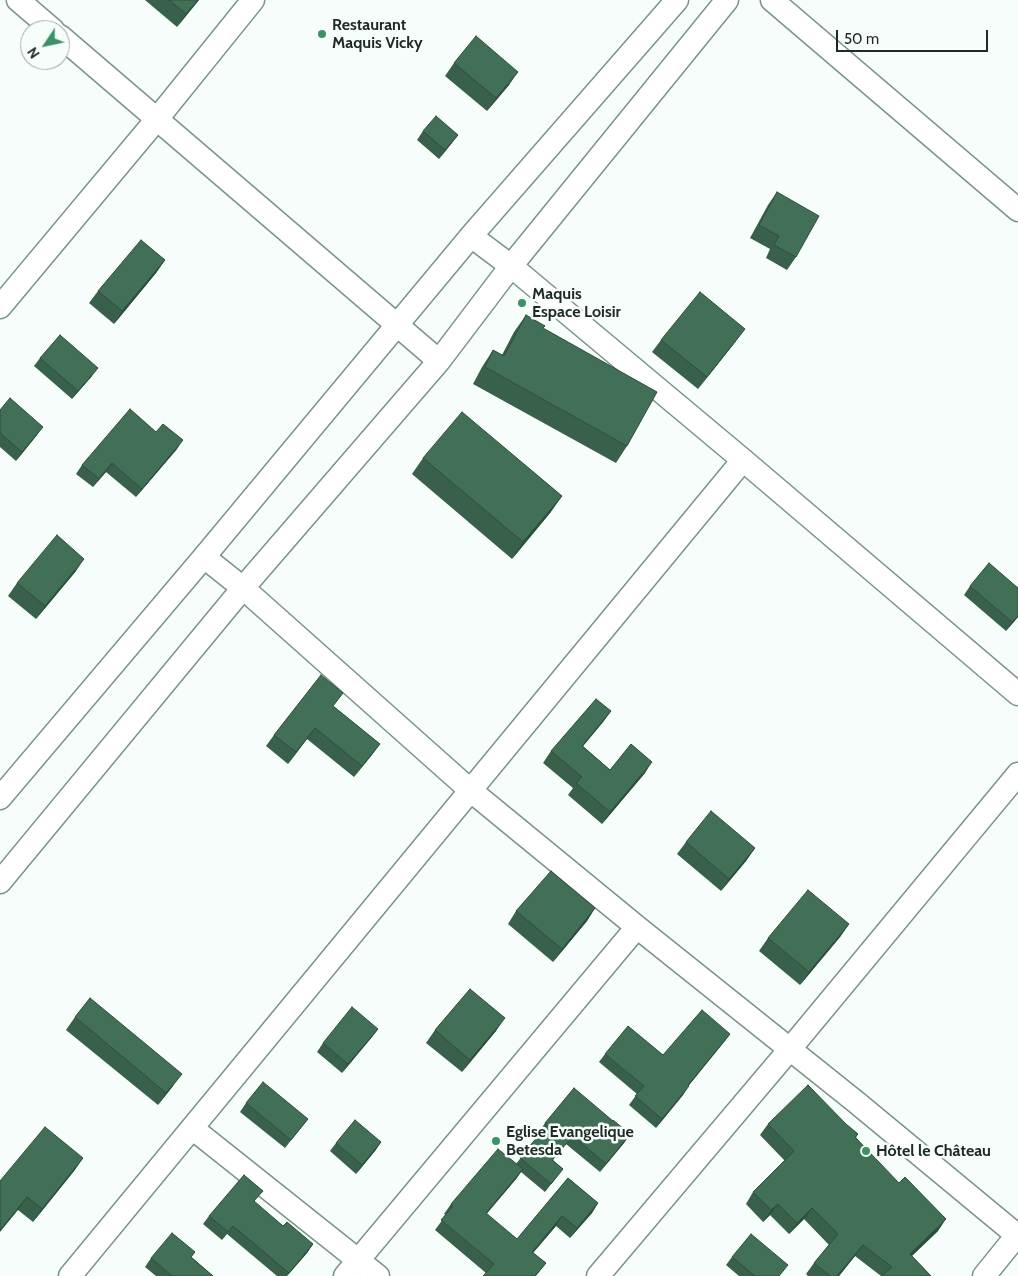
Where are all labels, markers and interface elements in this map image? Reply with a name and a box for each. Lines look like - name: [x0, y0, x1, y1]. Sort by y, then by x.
- place label: Restaurant Maquis Vicky: [332, 15, 423, 53]
- north arrow: [20, 20, 70, 70]
- scale bar: [838, 20, 990, 52]
- marker: Restaurant Maquis Vicky: [316, 28, 328, 40]
- text: 50 m: [844, 30, 879, 48]
- text: N: [23, 44, 44, 62]
- place label: Maquis Espace Loisir: [532, 284, 621, 322]
- marker: Maquis Espace Loisir: [516, 297, 528, 309]
- place label: Eglise Evangelique Betesda: [506, 1122, 634, 1160]
- marker: Eglise Evangelique Betesda: [490, 1135, 502, 1147]
- place label: Hôtel le Château: [876, 1141, 991, 1161]
- marker: Hôtel le Château: [860, 1145, 872, 1157]

